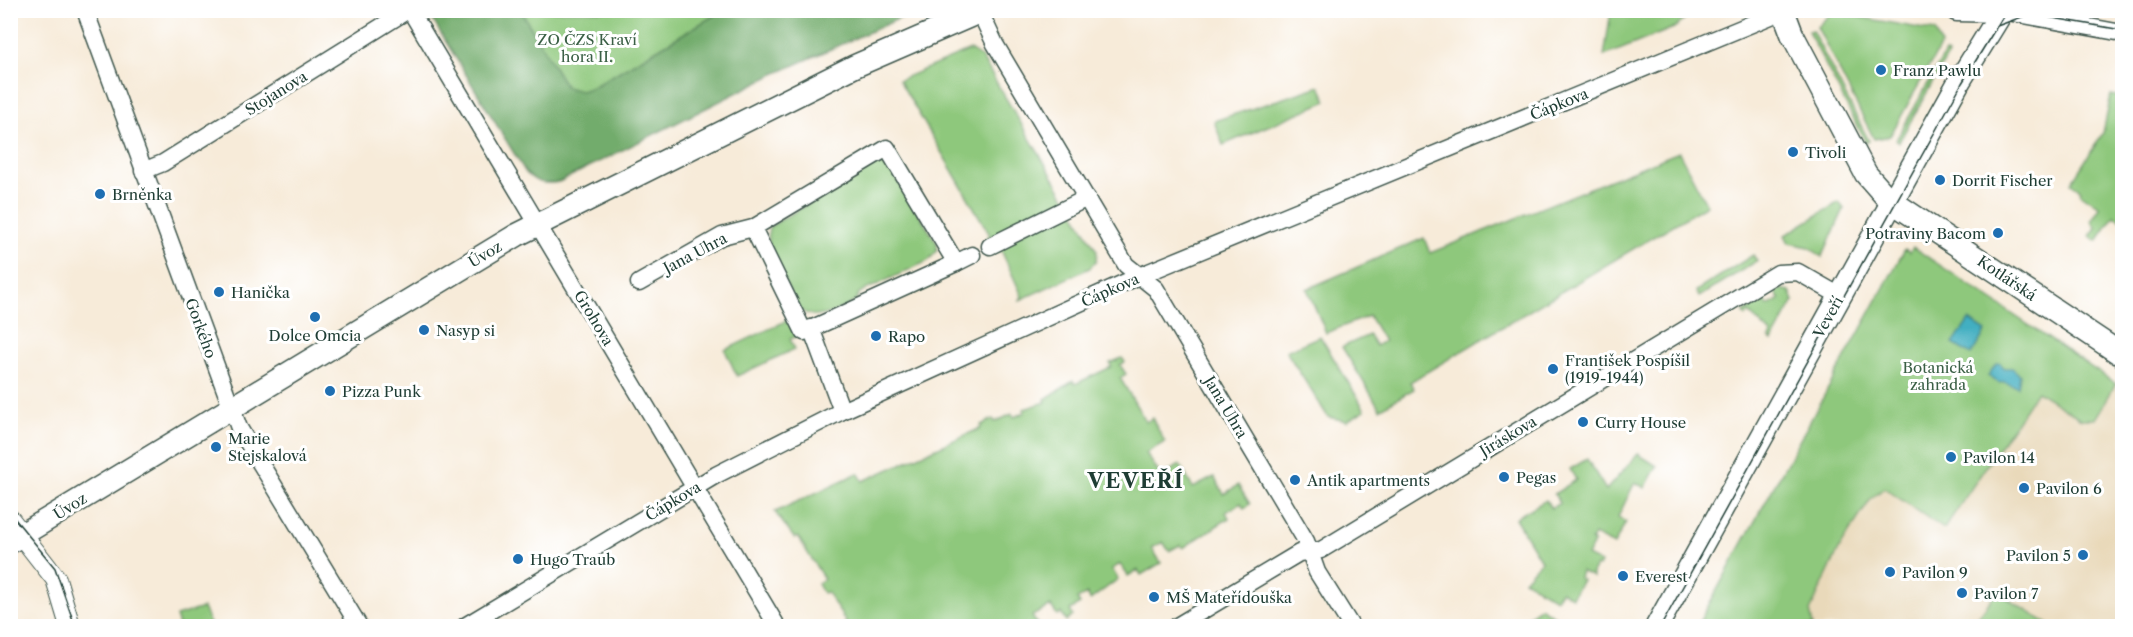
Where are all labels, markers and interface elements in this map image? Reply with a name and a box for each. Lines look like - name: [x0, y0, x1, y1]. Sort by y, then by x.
- park label: ZO ČZS Kraví hora II.: [537, 30, 637, 66]
- place label: Franz Pawlu: [1893, 61, 1981, 80]
- marker: Franz Pawlu: [1874, 63, 1888, 77]
- street label: Stojanova: [242, 67, 311, 119]
- street label: Čápkova: [1527, 84, 1591, 124]
- place label: Tivoli: [1805, 143, 1847, 162]
- marker: Tivoli: [1786, 145, 1800, 159]
- place label: Dorrit Fischer: [1952, 171, 2053, 190]
- marker: Dorrit Fischer: [1933, 173, 1947, 187]
- place label: Brněnka: [112, 185, 172, 204]
- marker: Brněnka: [93, 187, 107, 201]
- place label: Potraviny Bacom: [1865, 224, 1986, 243]
- marker: Potraviny Bacom: [1991, 226, 2005, 240]
- street label: Jana Uhra: [658, 228, 730, 279]
- street label: Úvoz: [465, 236, 505, 271]
- street label: Kotlářská: [1974, 251, 2040, 305]
- street label: Čápkova: [1078, 269, 1142, 311]
- place label: Hanička: [231, 283, 290, 302]
- marker: Hanička: [212, 285, 226, 299]
- street label: Grohova: [570, 287, 618, 349]
- street label: Veveří: [1808, 293, 1847, 342]
- street label: Gorkého: [181, 295, 221, 361]
- marker: Dolce Omcia: [308, 310, 322, 324]
- place label: Nasyp si: [436, 321, 495, 340]
- marker: Nasyp si: [417, 323, 431, 337]
- place label: Dolce Omcia: [269, 326, 362, 345]
- place label: Rapo: [888, 327, 925, 346]
- marker: Rapo: [869, 329, 883, 343]
- place label: František Pospíšil (1919-1944): [1565, 351, 1691, 387]
- park label: Botanická zahrada: [1903, 358, 1974, 394]
- marker: František Pospíšil (1919-1944): [1546, 362, 1560, 376]
- street label: Jana Uhra: [1199, 371, 1252, 442]
- place label: Pizza Punk: [342, 382, 422, 401]
- marker: Pizza Punk: [323, 384, 337, 398]
- street label: Jiráskova: [1474, 412, 1540, 461]
- place label: Curry House: [1595, 413, 1686, 432]
- marker: Curry House: [1576, 415, 1590, 429]
- place label: Marie Stejskalová: [228, 429, 307, 465]
- marker: Marie Stejskalová: [209, 440, 223, 454]
- place label: Pavilon 14: [1963, 448, 2035, 467]
- marker: Pavilon 14: [1944, 450, 1958, 464]
- district label: VEVEŘÍ: [1087, 468, 1184, 493]
- place label: Pegas: [1516, 468, 1556, 487]
- marker: Pegas: [1497, 470, 1511, 484]
- place label: Antik apartments: [1306, 471, 1430, 490]
- marker: Antik apartments: [1288, 473, 1302, 487]
- street label: Čápkova: [642, 477, 704, 525]
- place label: Pavilon 6: [2036, 479, 2102, 498]
- marker: Pavilon 6: [2017, 481, 2031, 495]
- street label: Úvoz: [50, 488, 90, 524]
- place label: Pavilon 5: [2006, 546, 2071, 565]
- marker: Pavilon 5: [2076, 548, 2090, 562]
- place label: Hugo Traub: [530, 550, 615, 569]
- marker: Hugo Traub: [511, 552, 525, 566]
- place label: Pavilon 9: [1902, 563, 1968, 582]
- marker: Pavilon 9: [1883, 565, 1897, 579]
- place label: Everest: [1635, 567, 1688, 586]
- marker: Everest: [1616, 569, 1630, 583]
- place label: Pavilon 7: [1974, 584, 2039, 603]
- marker: Pavilon 7: [1955, 586, 1969, 600]
- place label: MŠ Mateřídouška: [1166, 588, 1292, 607]
- marker: MŠ Mateřídouška: [1147, 590, 1161, 604]

